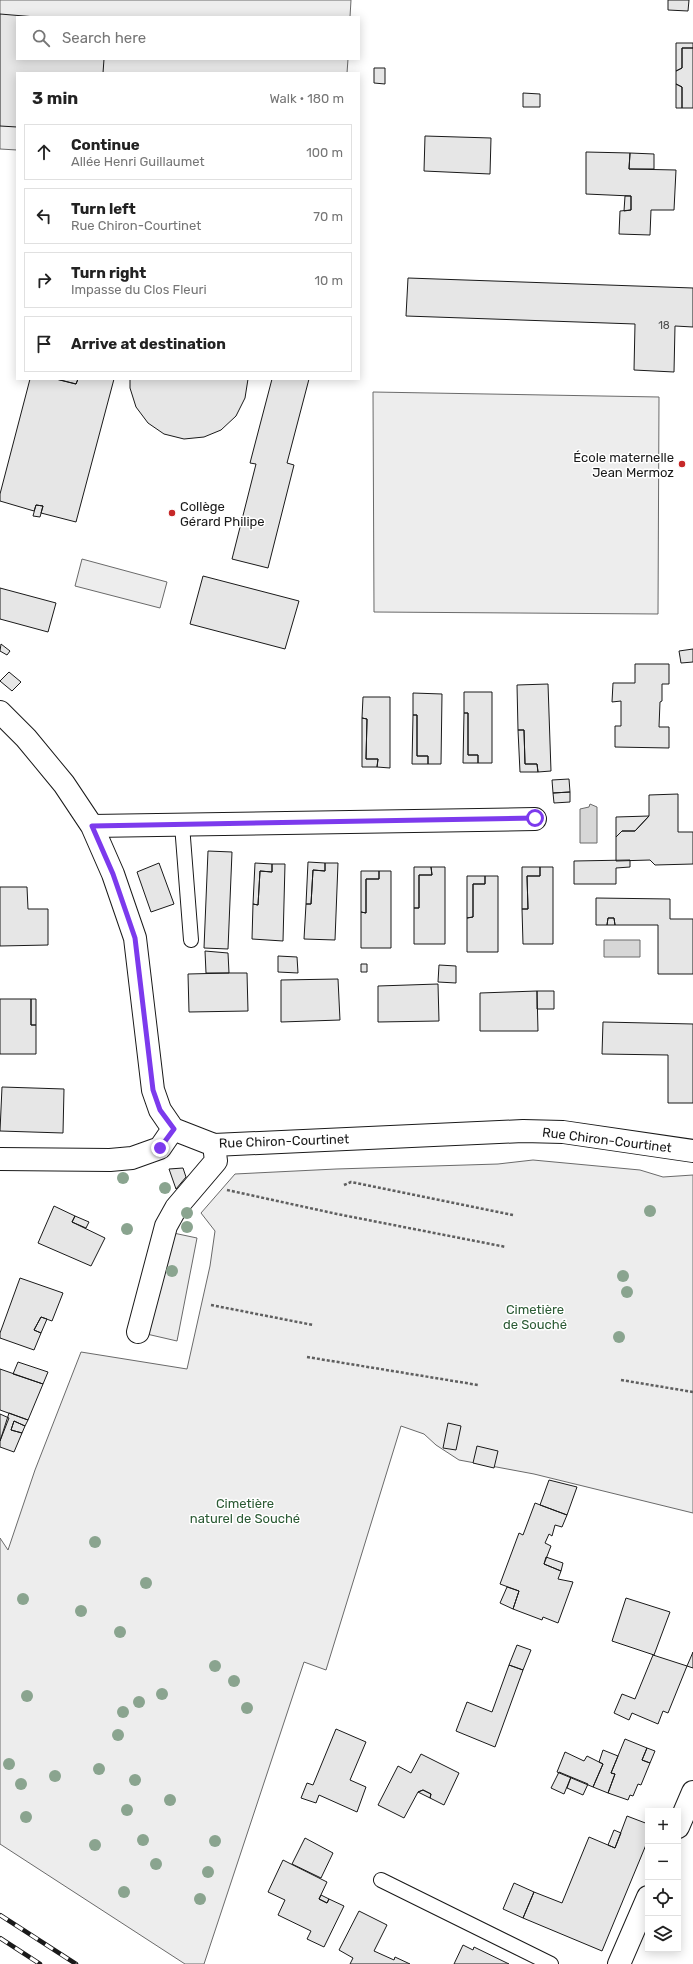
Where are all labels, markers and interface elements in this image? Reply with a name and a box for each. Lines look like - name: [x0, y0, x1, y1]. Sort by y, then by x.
- search box: [16, 16, 360, 60]
- icon: search: [30, 27, 52, 49]
- text: Search here: [62, 29, 146, 47]
- text: 3 min: [32, 88, 78, 108]
- text: Walk · 180 m: [269, 91, 344, 106]
- text: Continue: [71, 136, 140, 154]
- icon: ahead: [33, 141, 55, 163]
- text: 100 m: [306, 145, 343, 160]
- text: Allée Henri Guillaumet: [71, 154, 205, 169]
- text: Turn left: [71, 200, 136, 218]
- icon: left: [33, 205, 55, 227]
- text: 70 m: [313, 209, 343, 224]
- text: Rue Chiron-Courtinet: [71, 218, 201, 233]
- text: Turn right: [71, 264, 146, 282]
- icon: right: [33, 269, 55, 291]
- text: 10 m: [314, 273, 343, 288]
- text: Impasse du Clos Fleuri: [71, 282, 207, 297]
- house number: 18: [658, 319, 670, 332]
- icon: arrive: [33, 333, 55, 355]
- text: Arrive at destination: [71, 335, 226, 353]
- place label: École maternelle Jean Mermoz: [573, 450, 674, 480]
- marker: École maternelle Jean Mermoz: [677, 459, 687, 469]
- place label: Collège Gérard Philipe: [180, 499, 265, 529]
- marker: Collège Gérard Philipe: [167, 508, 177, 518]
- route start: [526, 809, 544, 827]
- street label: Rue Chiron-Courtinet: [541, 1125, 673, 1155]
- street label: Rue Chiron-Courtinet: [219, 1131, 349, 1151]
- route end: [151, 1139, 169, 1157]
- park label: Cimetière de Souché: [503, 1302, 567, 1332]
- park label: Cimetière naturel de Souché: [190, 1496, 300, 1526]
- map controls: [645, 1808, 681, 1952]
- button: +: [645, 1808, 681, 1844]
- button: −: [645, 1844, 681, 1880]
- button: locate: [645, 1880, 681, 1916]
- button: layers: [645, 1916, 681, 1952]

